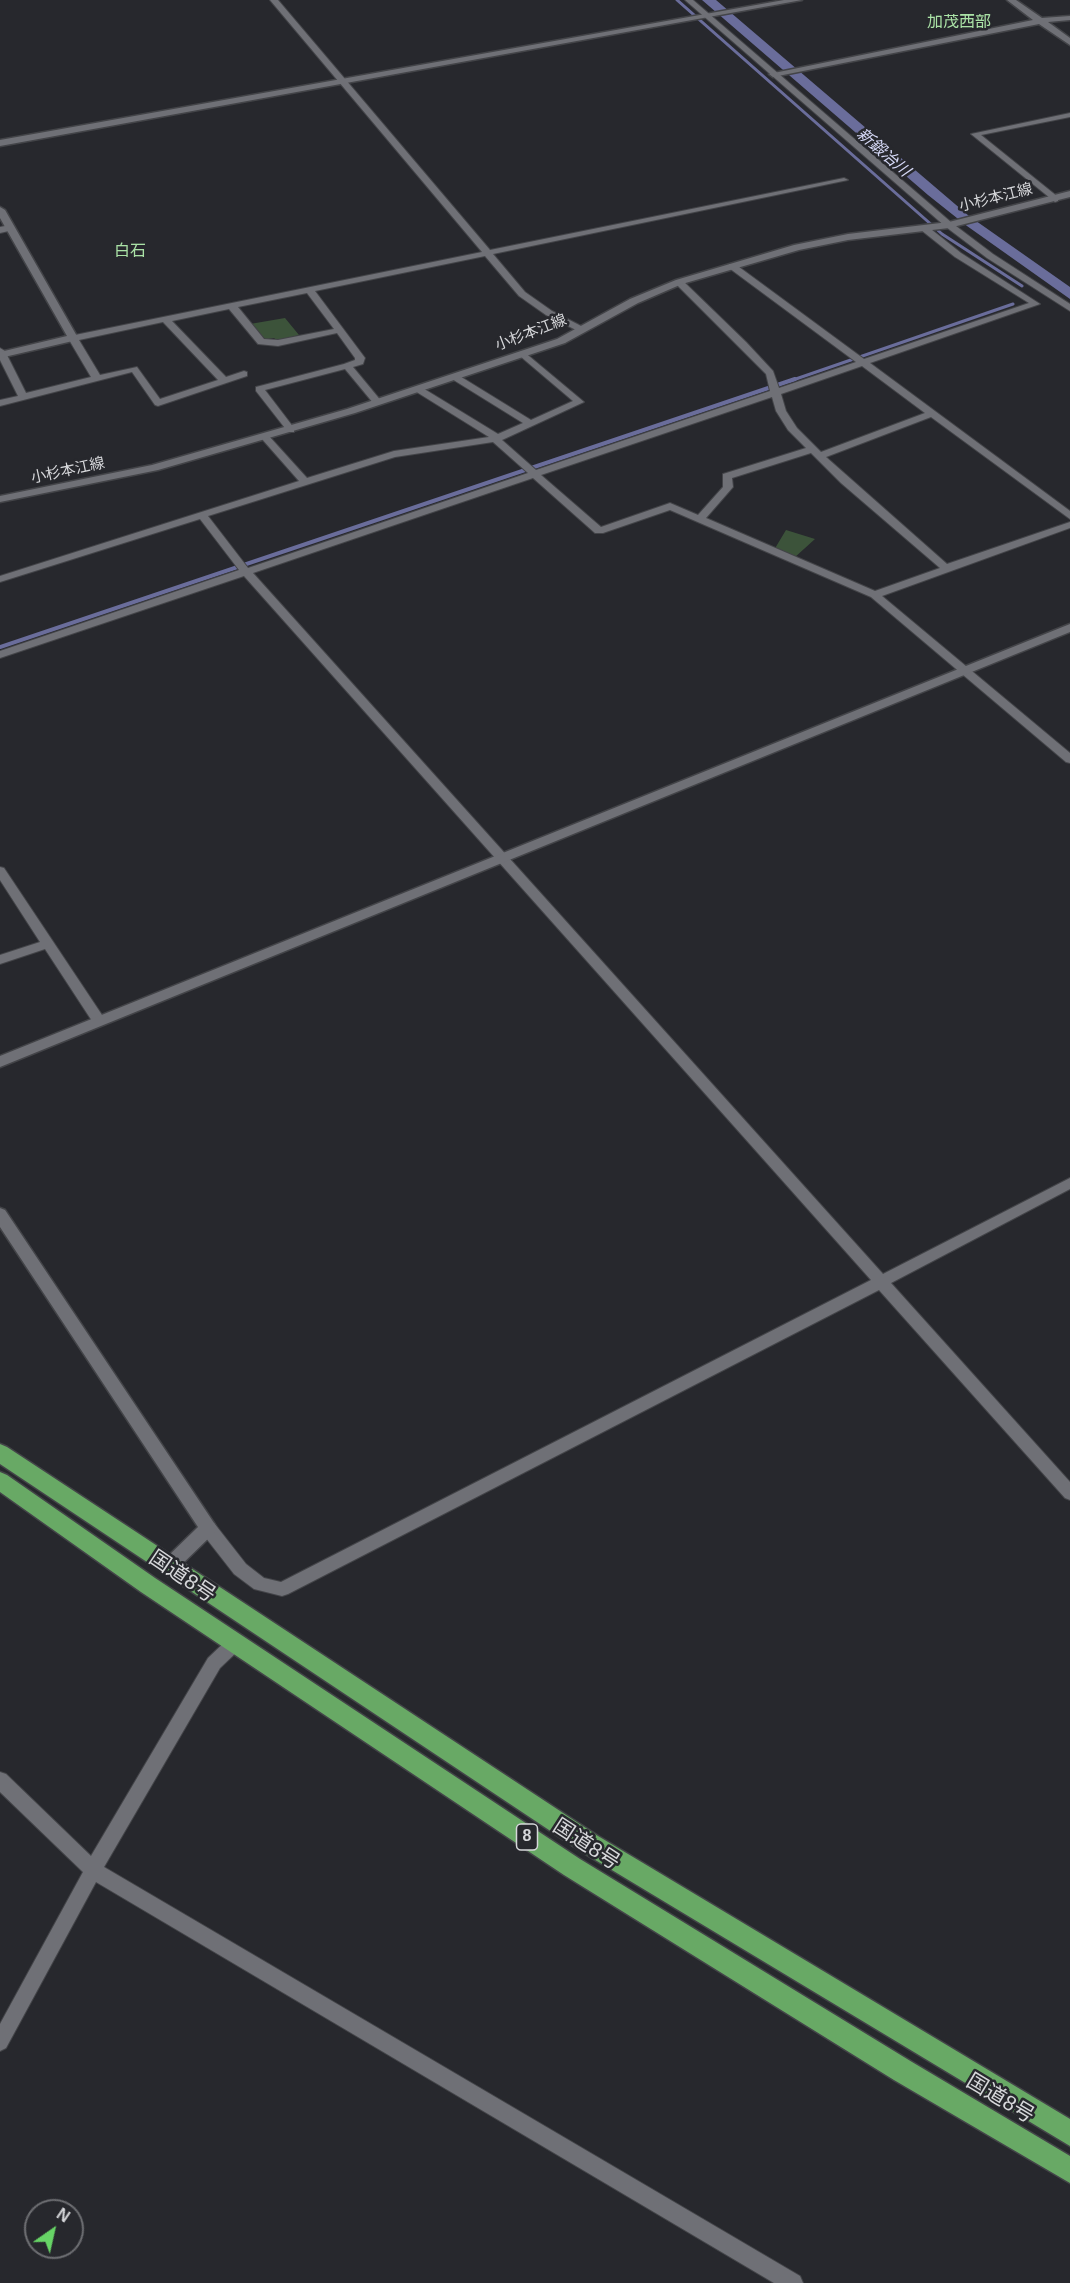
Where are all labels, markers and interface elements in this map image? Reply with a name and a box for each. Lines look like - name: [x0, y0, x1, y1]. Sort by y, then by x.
- district label: 加茂西部: [927, 13, 991, 33]
- water label: 新鍛冶川: [853, 125, 913, 181]
- street label: 小杉本江線: [957, 180, 1035, 216]
- district label: 白石: [114, 242, 146, 262]
- street label: 小杉本江線: [493, 311, 569, 355]
- street label: 小杉本江線: [29, 454, 107, 488]
- street label: 国道8号: [144, 1546, 220, 1608]
- street label: 国道8号: [548, 1814, 624, 1876]
- road number: 8: [516, 1824, 538, 1850]
- street label: 国道8号: [962, 2069, 1038, 2129]
- north arrow: [24, 2199, 84, 2259]
- text: N: [54, 2205, 73, 2226]

